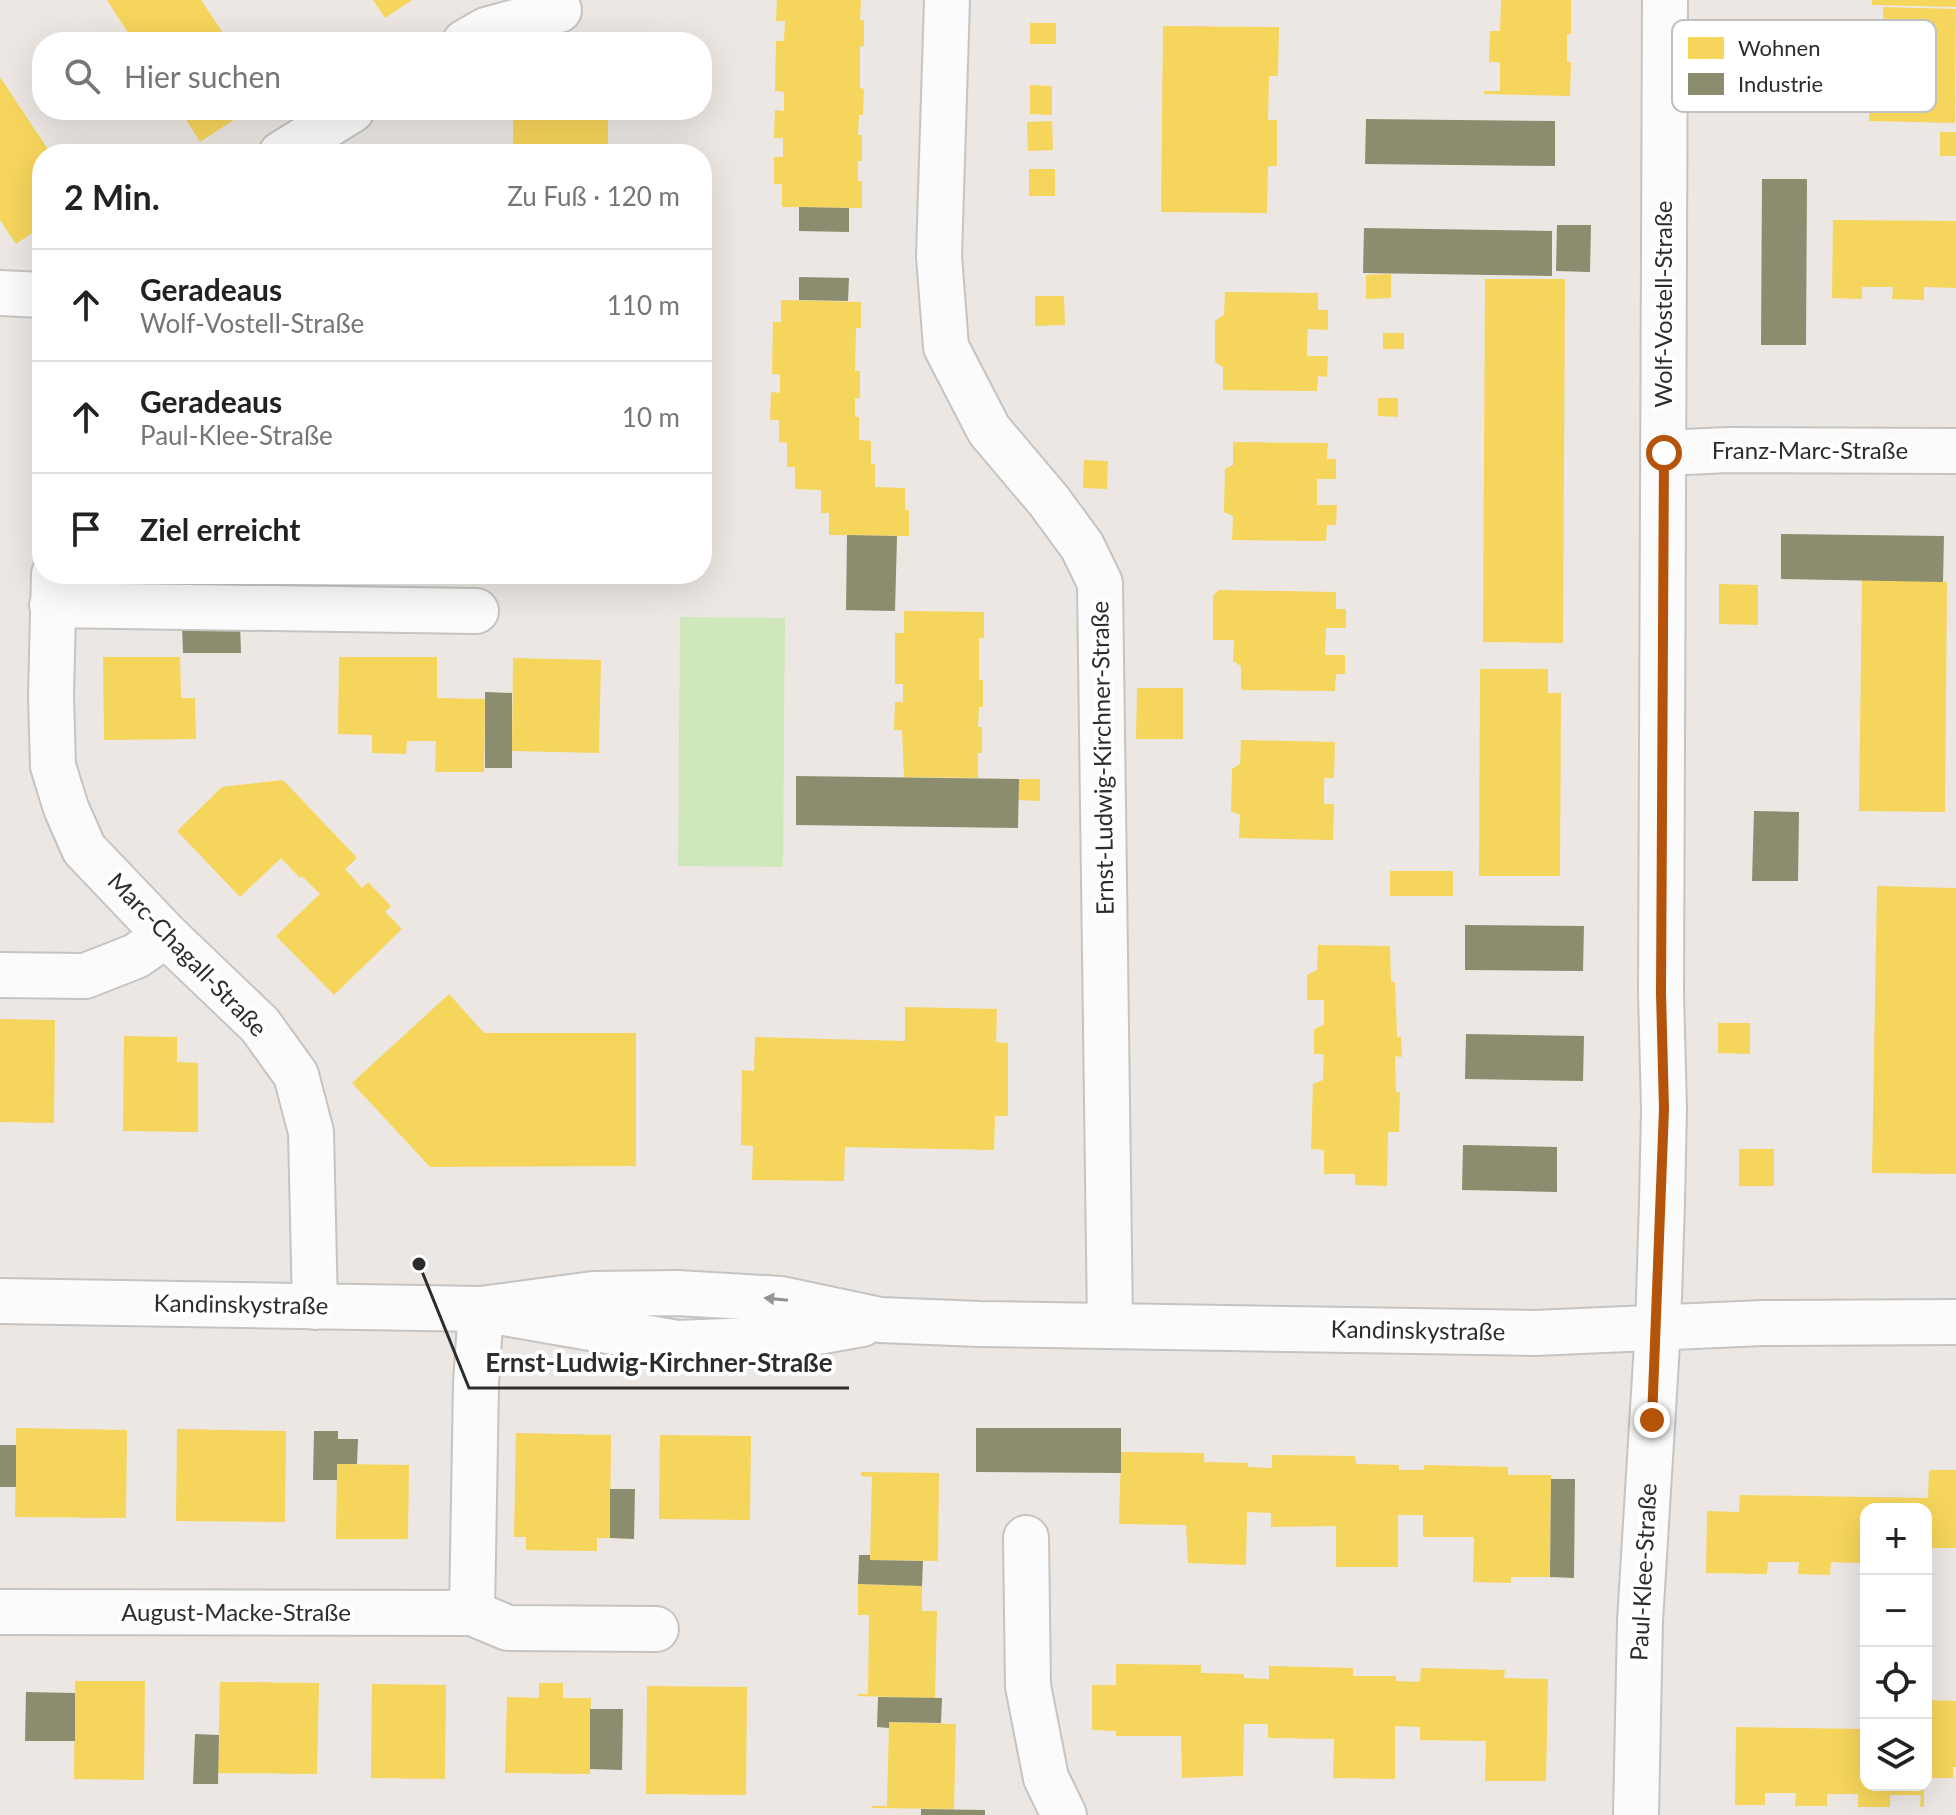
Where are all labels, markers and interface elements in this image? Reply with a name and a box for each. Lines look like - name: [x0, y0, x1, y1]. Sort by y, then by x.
- legend: [1672, 20, 1936, 112]
- search box: [32, 32, 712, 120]
- text: Wohnen: [1738, 34, 1820, 61]
- icon: search: [60, 54, 104, 98]
- text: Hier suchen: [124, 58, 281, 94]
- text: Industrie: [1738, 70, 1823, 97]
- text: 2 Min.: [64, 176, 160, 217]
- text: Zu Fuß · 120 m: [507, 180, 680, 212]
- street label: Wolf-Vostell-Straße: [1648, 200, 1677, 408]
- text: Geradeaus: [140, 271, 282, 307]
- icon: ahead: [64, 283, 108, 327]
- text: 110 m: [607, 289, 680, 321]
- text: Wolf-Vostell-Straße: [140, 307, 364, 339]
- text: Geradeaus: [140, 383, 282, 419]
- icon: ahead: [64, 395, 108, 439]
- text: 10 m: [622, 401, 680, 433]
- text: Paul-Klee-Straße: [140, 419, 333, 451]
- route start: [1646, 435, 1682, 471]
- street label: Franz-Marc-Straße: [1712, 435, 1908, 464]
- icon: arrive: [64, 507, 108, 551]
- text: Ziel erreicht: [140, 511, 300, 547]
- street label: Ernst-Ludwig-Kirchner-Straße: [1084, 601, 1119, 915]
- street label: Marc-Chagall-Straße: [102, 866, 274, 1042]
- street label: Kandinskystraße: [154, 1287, 329, 1320]
- one-way arrow: [763, 1293, 788, 1306]
- street label: Kandinskystraße: [1331, 1313, 1506, 1346]
- callout: Ernst-Ludwig-Kirchner-Straße: [469, 1338, 849, 1388]
- text: Ernst-Ludwig-Kirchner-Straße: [485, 1346, 833, 1378]
- route end: [1634, 1402, 1670, 1438]
- street label: Paul-Klee-Straße: [1623, 1482, 1662, 1662]
- map controls: [1860, 1503, 1932, 1791]
- button: +: [1860, 1503, 1932, 1575]
- button: −: [1860, 1575, 1932, 1647]
- street label: August-Macke-Straße: [121, 1597, 351, 1626]
- button: locate: [1860, 1647, 1932, 1719]
- button: layers: [1860, 1719, 1932, 1791]

